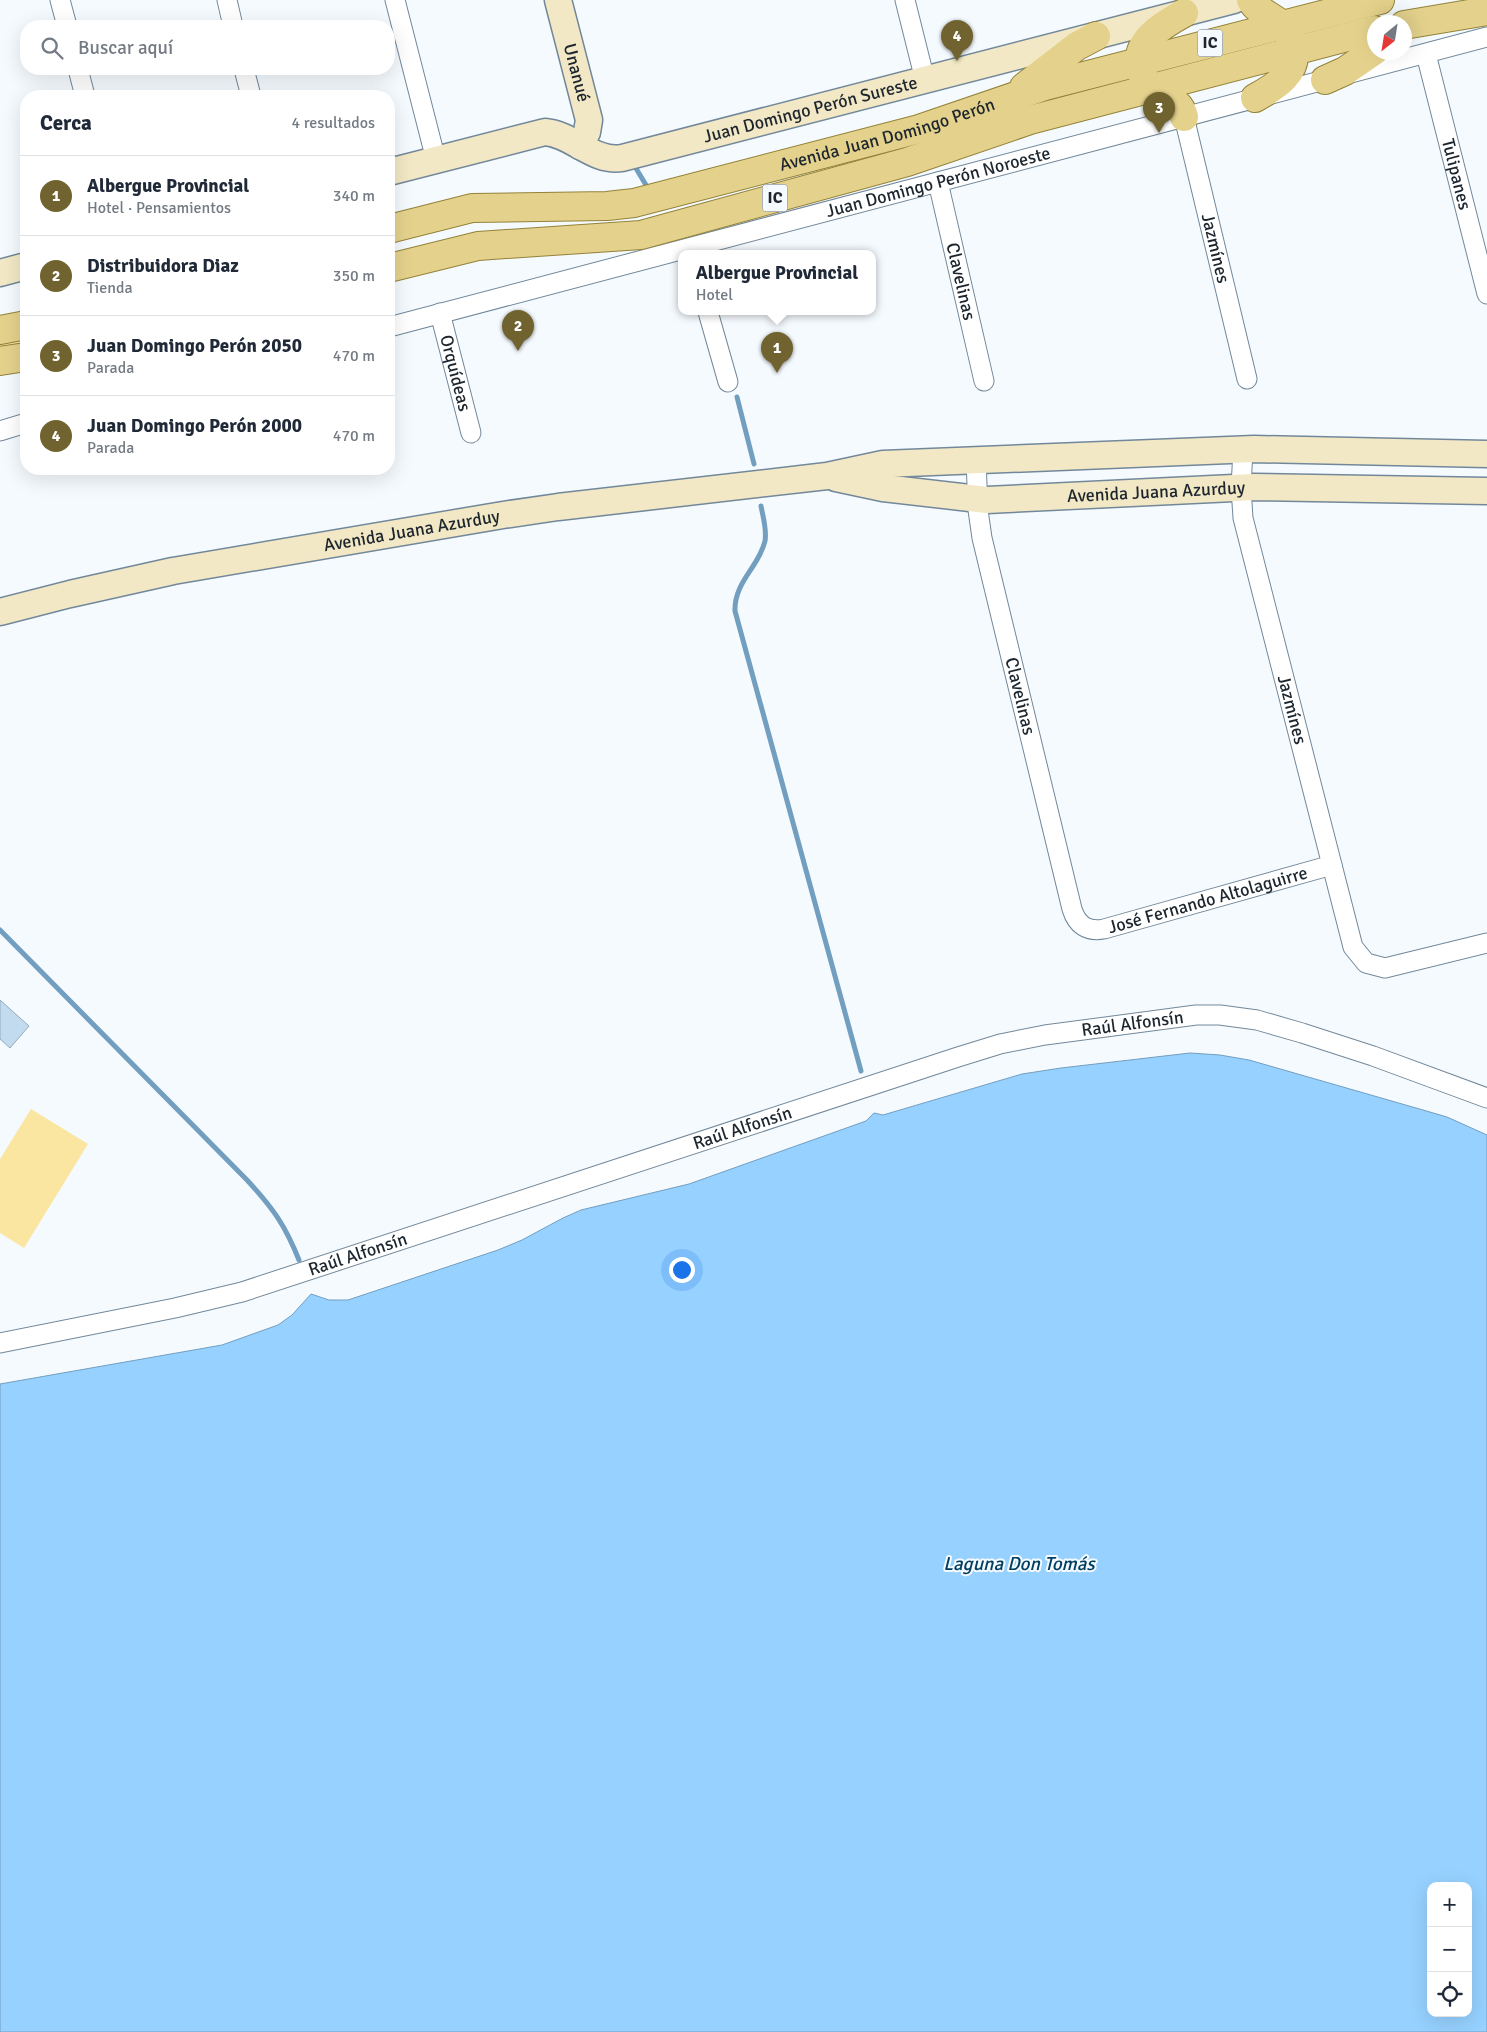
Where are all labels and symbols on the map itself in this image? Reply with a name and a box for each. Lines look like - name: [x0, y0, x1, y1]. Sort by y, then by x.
- north arrow: [1367, 15, 1412, 60]
- pin: 4: [941, 20, 973, 61]
- road number: IC: [1198, 29, 1222, 56]
- street label: Unanué: [559, 41, 595, 104]
- street label: Juan Domingo Perón Sureste: [701, 71, 920, 148]
- pin: 3: [1143, 92, 1175, 133]
- street label: Avenida Juan Domingo Perón: [777, 93, 998, 176]
- street label: Tulipanes: [1437, 136, 1476, 212]
- street label: Juan Domingo Perón Noroeste: [823, 142, 1053, 222]
- road number: IC: [762, 184, 788, 212]
- street label: Jazmínes: [1197, 211, 1235, 285]
- street label: Clavelinas: [941, 240, 981, 322]
- pin: 2: [502, 310, 534, 351]
- street label: Orquídeas: [435, 332, 476, 414]
- pin: 1: [761, 332, 793, 373]
- street label: Avenida Juana Azurduy: [1066, 476, 1246, 507]
- street label: Avenida Juana Azurduy: [322, 505, 502, 556]
- street label: Clavelinas: [1000, 655, 1040, 737]
- street label: Jazmínes: [1273, 673, 1312, 747]
- street label: José Fernando Altolaguirre: [1105, 861, 1310, 938]
- street label: Raúl Alfonsín: [1080, 1006, 1185, 1041]
- street label: Raúl Alfonsín: [690, 1101, 795, 1154]
- street label: Raúl Alfonsín: [305, 1228, 410, 1281]
- your location: [669, 1257, 695, 1283]
- water label: Laguna Don Tomás: [943, 1552, 1096, 1576]

